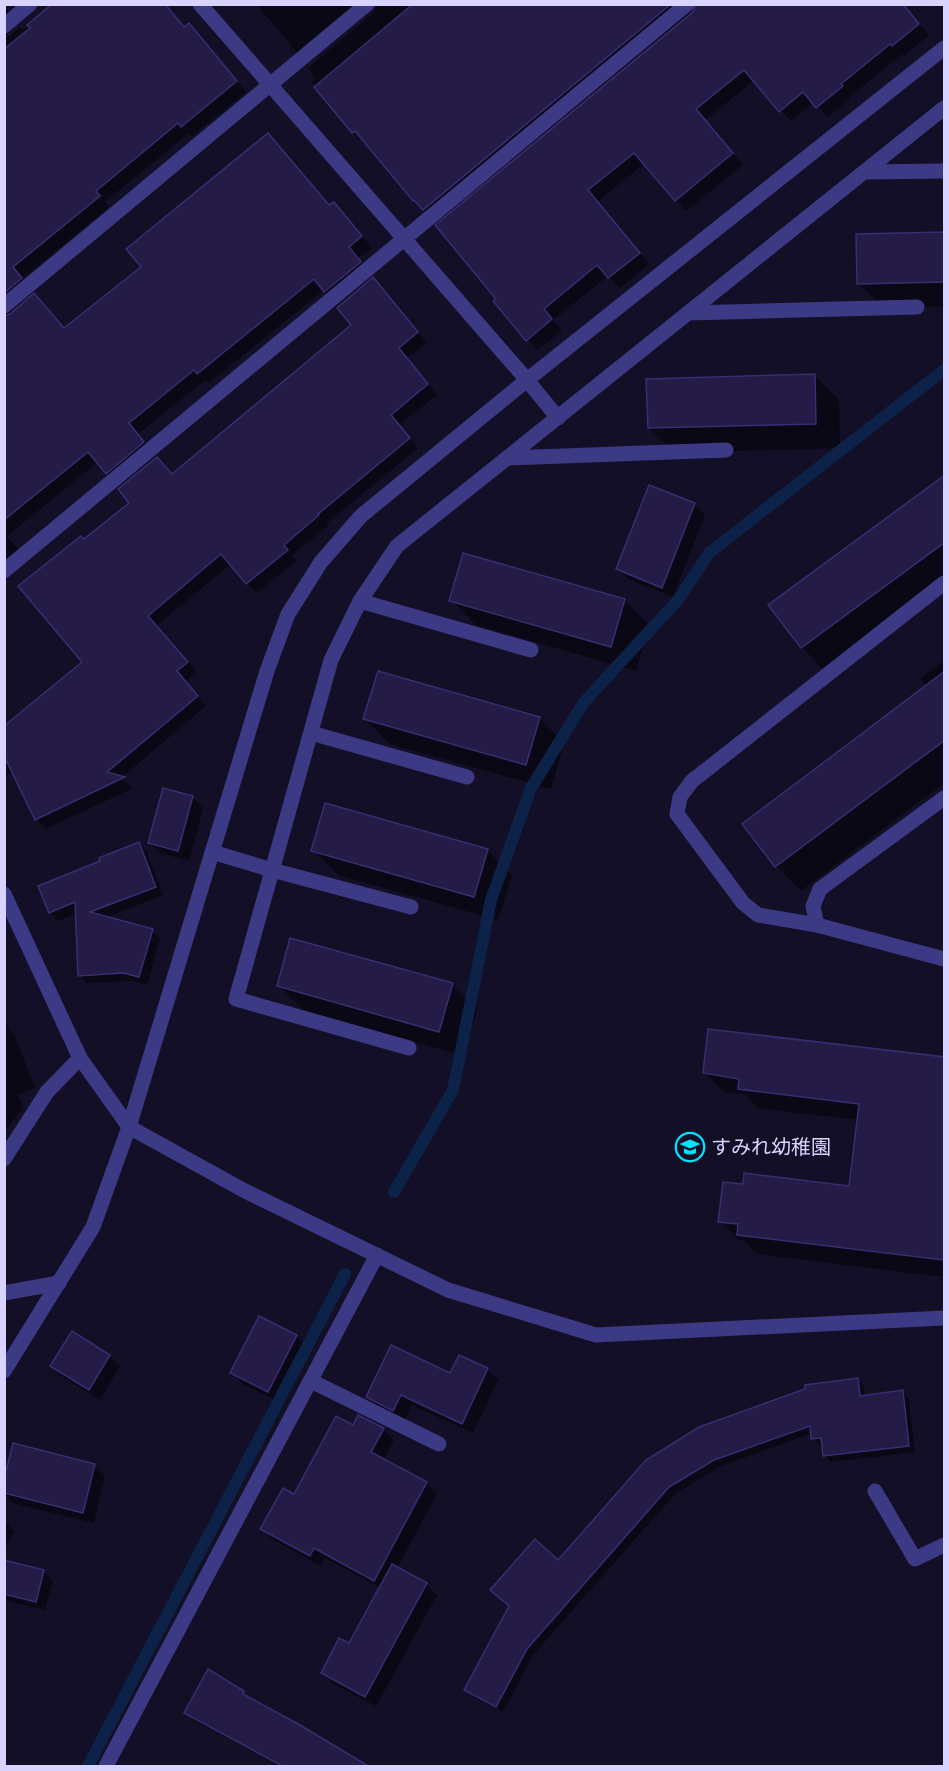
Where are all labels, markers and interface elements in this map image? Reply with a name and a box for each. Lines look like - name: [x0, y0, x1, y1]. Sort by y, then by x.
- school or university icon: すみれ幼稚園: [674, 1131, 706, 1163]
- place label: すみれ幼稚園: [711, 1136, 831, 1158]

